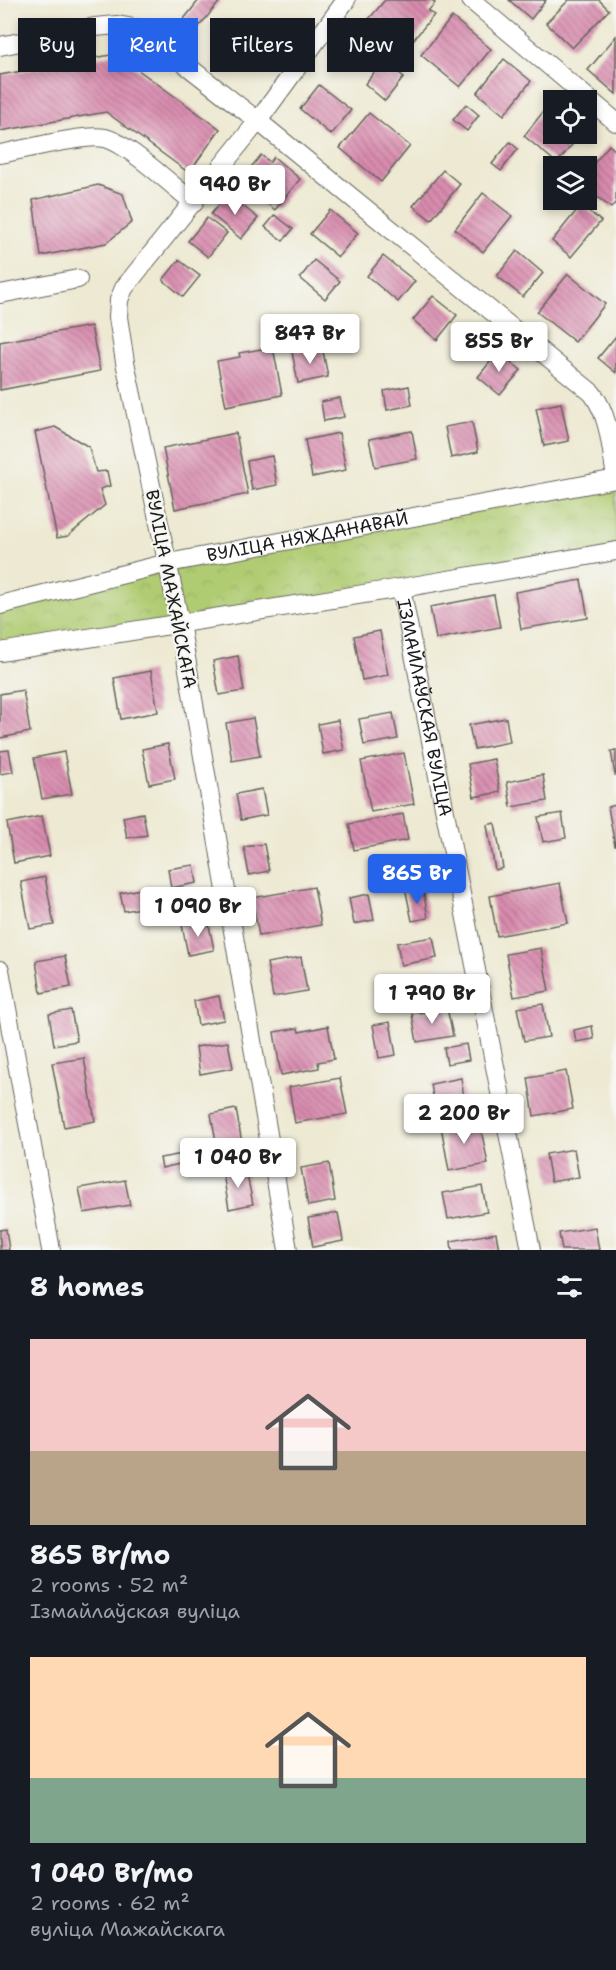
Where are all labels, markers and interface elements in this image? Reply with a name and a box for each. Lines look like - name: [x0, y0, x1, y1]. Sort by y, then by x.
- chip: Buy: [18, 18, 96, 72]
- chip: Rent: [108, 18, 198, 72]
- chip: Filters: [210, 18, 315, 72]
- chip: New: [327, 18, 414, 72]
- map controls: [543, 90, 597, 210]
- button: locate: [543, 90, 597, 144]
- button: layers: [543, 156, 597, 210]
- pin: 940 Br: [186, 165, 284, 216]
- text: 940 Br: [199, 171, 271, 197]
- pin: 847 Br: [261, 314, 359, 365]
- text: 847 Br: [275, 320, 346, 346]
- pin: 855 Br: [450, 322, 548, 373]
- text: 855 Br: [465, 328, 533, 354]
- street label: ВУЛІЦА МАЖАЙСКАГА: [140, 487, 202, 691]
- street label: ВУЛІЦА НЯЖДАНАВАЙ: [205, 506, 410, 568]
- street label: ІЗМАЙЛАЎСКАЯ ВУЛІЦА: [391, 597, 458, 819]
- pin: 865 Br: [368, 854, 466, 905]
- text: 865 Br: [382, 860, 452, 886]
- pin: 1 090 Br: [136, 887, 260, 938]
- text: 1 090 Br: [154, 893, 242, 919]
- pin: 1 790 Br: [370, 974, 494, 1025]
- text: 1 790 Br: [388, 980, 476, 1006]
- pin: 2 200 Br: [402, 1094, 526, 1145]
- text: 2 200 Br: [418, 1100, 510, 1126]
- pin: 1 040 Br: [176, 1138, 300, 1189]
- text: 1 040 Br: [194, 1144, 282, 1170]
- text: 8 homes: [30, 1269, 144, 1304]
- icon: filters: [553, 1270, 586, 1303]
- icon: home: [254, 1378, 362, 1486]
- text: 865 Br/mo: [30, 1537, 170, 1572]
- text: 2 rooms · 52 m²: [30, 1572, 188, 1598]
- text: Ізмайлаўская вуліца: [30, 1598, 240, 1624]
- icon: home: [254, 1696, 362, 1804]
- text: 1 040 Br/mo: [30, 1855, 193, 1890]
- text: 2 rooms · 62 m²: [30, 1890, 190, 1916]
- text: вуліца Мажайскага: [30, 1916, 225, 1942]

